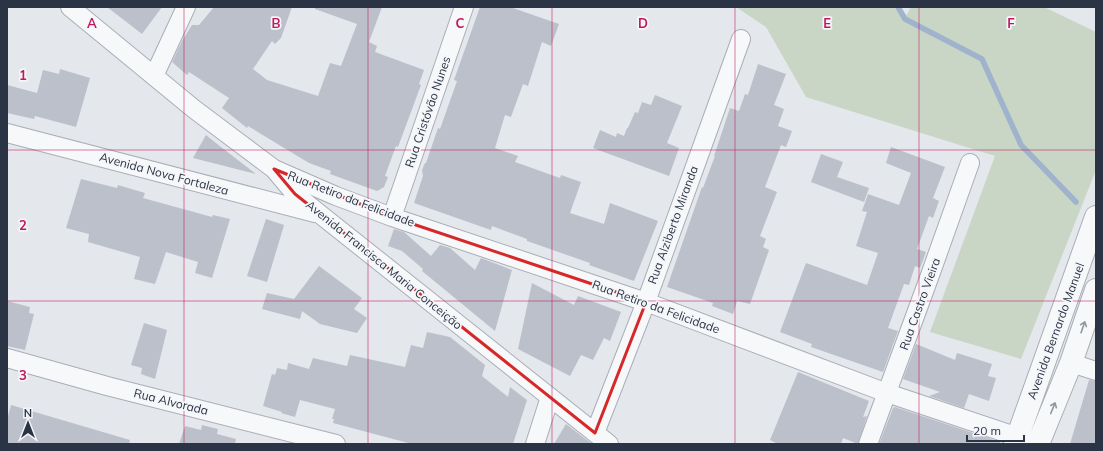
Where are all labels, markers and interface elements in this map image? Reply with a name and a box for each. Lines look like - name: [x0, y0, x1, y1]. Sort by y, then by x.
- text: A: [87, 15, 97, 31]
- text: B: [272, 15, 281, 31]
- text: C: [456, 15, 465, 31]
- text: D: [638, 15, 648, 31]
- text: E: [823, 15, 831, 31]
- text: F: [1007, 15, 1015, 31]
- street label: Rua Cristóvão Nunes: [401, 54, 454, 169]
- text: 1: [19, 67, 27, 83]
- street label: Avenida Nova Fortaleza: [98, 149, 230, 198]
- street label: Rua Alziberto Miranda: [644, 164, 701, 286]
- street label: Rua Retiro da Felicidade: [286, 167, 417, 230]
- street label: Avenida Francisca Maria Conceição: [303, 197, 466, 332]
- text: 2: [19, 217, 27, 233]
- street label: Rua Castro Vieira: [896, 256, 943, 352]
- street label: Avenida Bernardo Manuel: [1024, 260, 1087, 401]
- street label: Rua Retiro da Felicidade: [590, 276, 722, 337]
- one-way arrow: [1080, 321, 1088, 333]
- text: 3: [19, 367, 27, 383]
- street label: Rua Alvorada: [132, 385, 210, 418]
- one-way arrow: [1049, 402, 1057, 414]
- north arrow: [8, 403, 48, 443]
- text: N: [24, 406, 32, 420]
- scale bar: [967, 417, 1024, 443]
- text: 20 m: [973, 423, 1001, 438]

